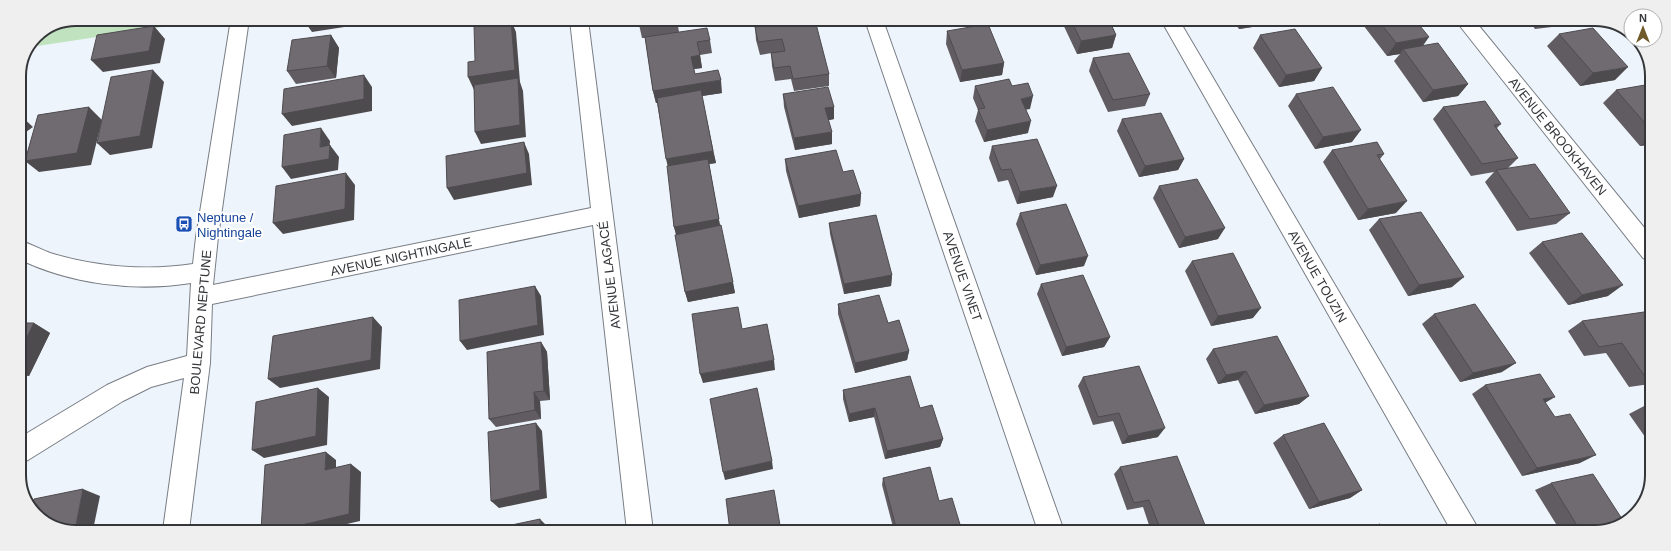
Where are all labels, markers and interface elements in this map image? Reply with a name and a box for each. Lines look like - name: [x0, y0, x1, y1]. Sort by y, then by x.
- north arrow: [1623, 8, 1663, 48]
- text: N: [1639, 12, 1647, 24]
- street label: AVENUE BROOKHAVEN: [1506, 75, 1610, 198]
- place label: Neptune / Nightingale: [197, 210, 262, 240]
- bus stop icon: Neptune / Nightingale: [174, 214, 194, 234]
- street label: AVENUE LAGACÉ: [595, 220, 624, 330]
- street label: AVENUE TOUZIN: [1285, 227, 1350, 325]
- street label: AVENUE VINET: [940, 229, 985, 323]
- street label: AVENUE NIGHTINGALE: [329, 234, 474, 279]
- street label: BOULEVARD NEPTUNE: [187, 249, 214, 395]

